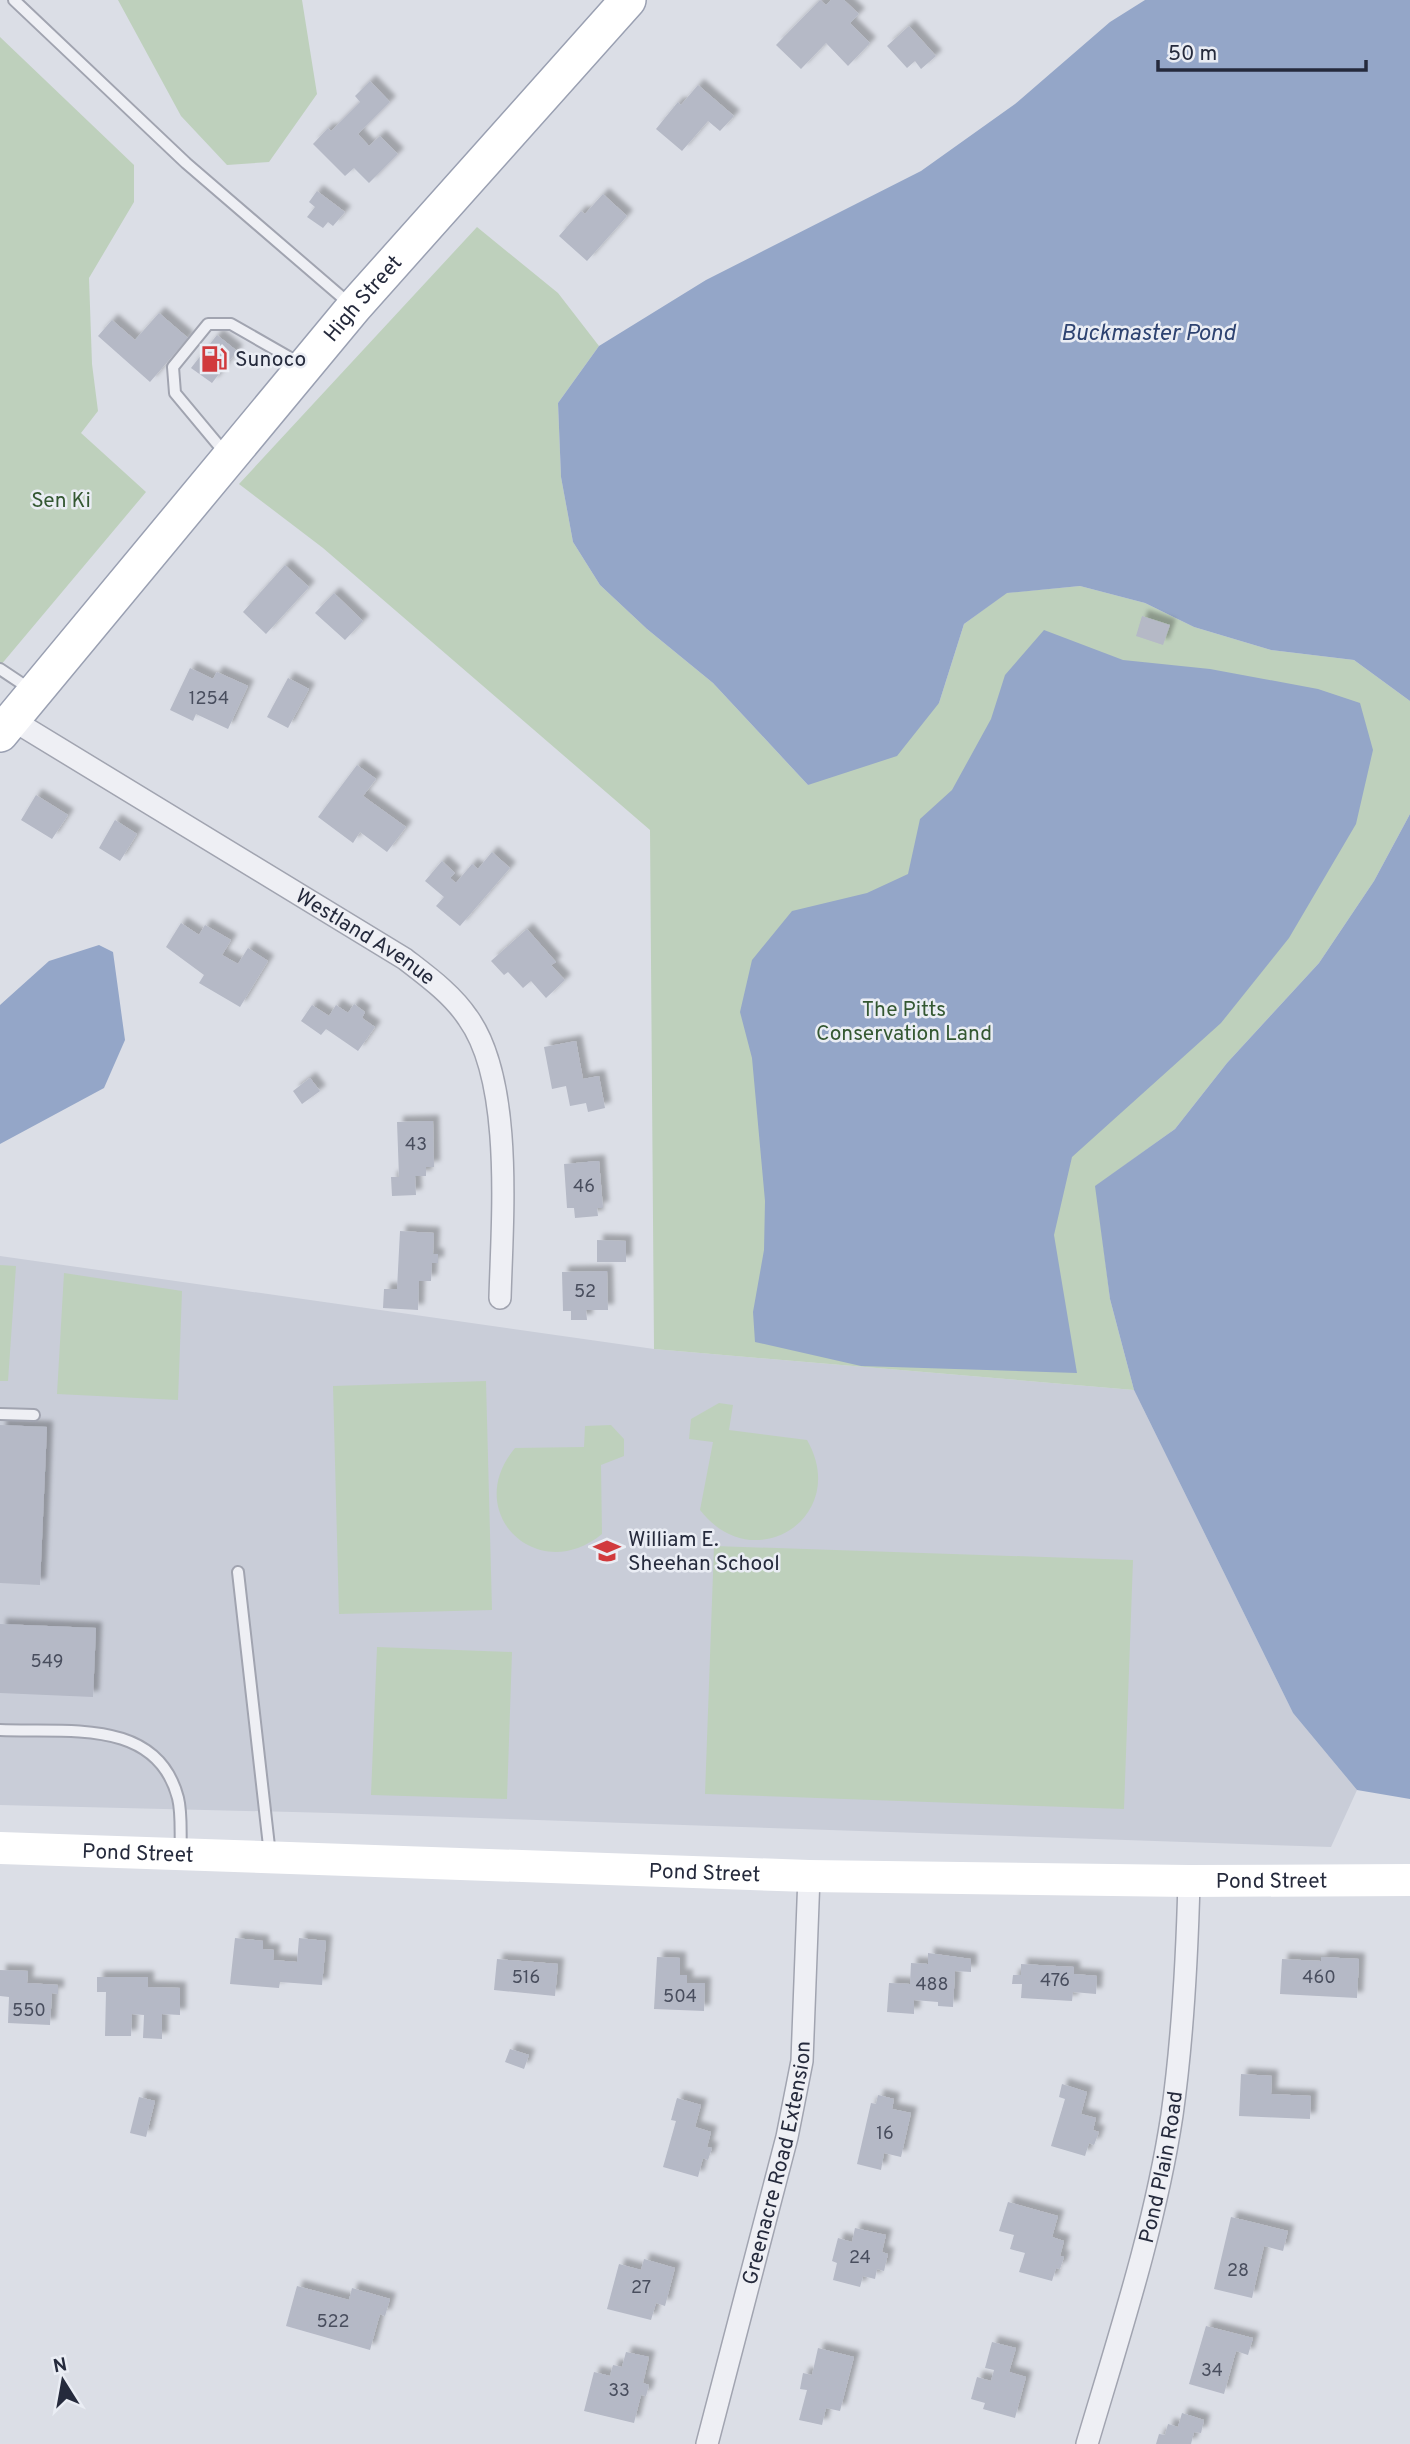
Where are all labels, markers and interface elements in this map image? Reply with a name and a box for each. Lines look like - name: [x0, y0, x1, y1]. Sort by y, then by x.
- scale bar: [1158, 28, 1366, 72]
- text: 50 m: [1168, 41, 1217, 68]
- street label: High Street: [319, 250, 409, 348]
- water label: Buckmaster Pond: [1061, 320, 1237, 349]
- fuel station icon: Sunoco: [199, 344, 229, 374]
- place label: Sunoco: [235, 347, 306, 374]
- park label: Sen Ki: [31, 488, 91, 515]
- house number: 1254: [189, 688, 229, 711]
- street label: Westland Avenue: [290, 883, 440, 992]
- park label: The Pitts Conservation Land: [816, 997, 992, 1048]
- house number: 43: [405, 1134, 427, 1157]
- house number: 46: [573, 1176, 595, 1199]
- house number: 52: [574, 1281, 596, 1304]
- place label: William E. Sheehan School: [628, 1527, 780, 1578]
- school or university icon: William E. Sheehan School: [592, 1536, 622, 1566]
- house number: 549: [30, 1651, 64, 1674]
- street label: Pond Street: [82, 1839, 194, 1870]
- street label: Pond Street: [648, 1858, 761, 1889]
- street label: Pond Street: [1216, 1868, 1327, 1896]
- house number: 516: [512, 1967, 540, 1990]
- house number: 460: [1302, 1967, 1336, 1990]
- house number: 476: [1040, 1970, 1070, 1993]
- house number: 488: [915, 1974, 949, 1997]
- house number: 504: [663, 1986, 697, 2009]
- house number: 550: [12, 2000, 46, 2023]
- street label: Greenacre Road Extension: [737, 2040, 818, 2288]
- street label: Pond Plain Road: [1134, 2090, 1190, 2246]
- house number: 16: [876, 2123, 894, 2146]
- house number: 24: [849, 2247, 871, 2270]
- house number: 28: [1227, 2260, 1249, 2283]
- house number: 27: [631, 2277, 651, 2300]
- house number: 522: [316, 2311, 350, 2334]
- north arrow: [28, 2346, 98, 2416]
- text: N: [51, 2353, 69, 2379]
- house number: 34: [1201, 2360, 1223, 2383]
- house number: 33: [608, 2380, 630, 2403]

